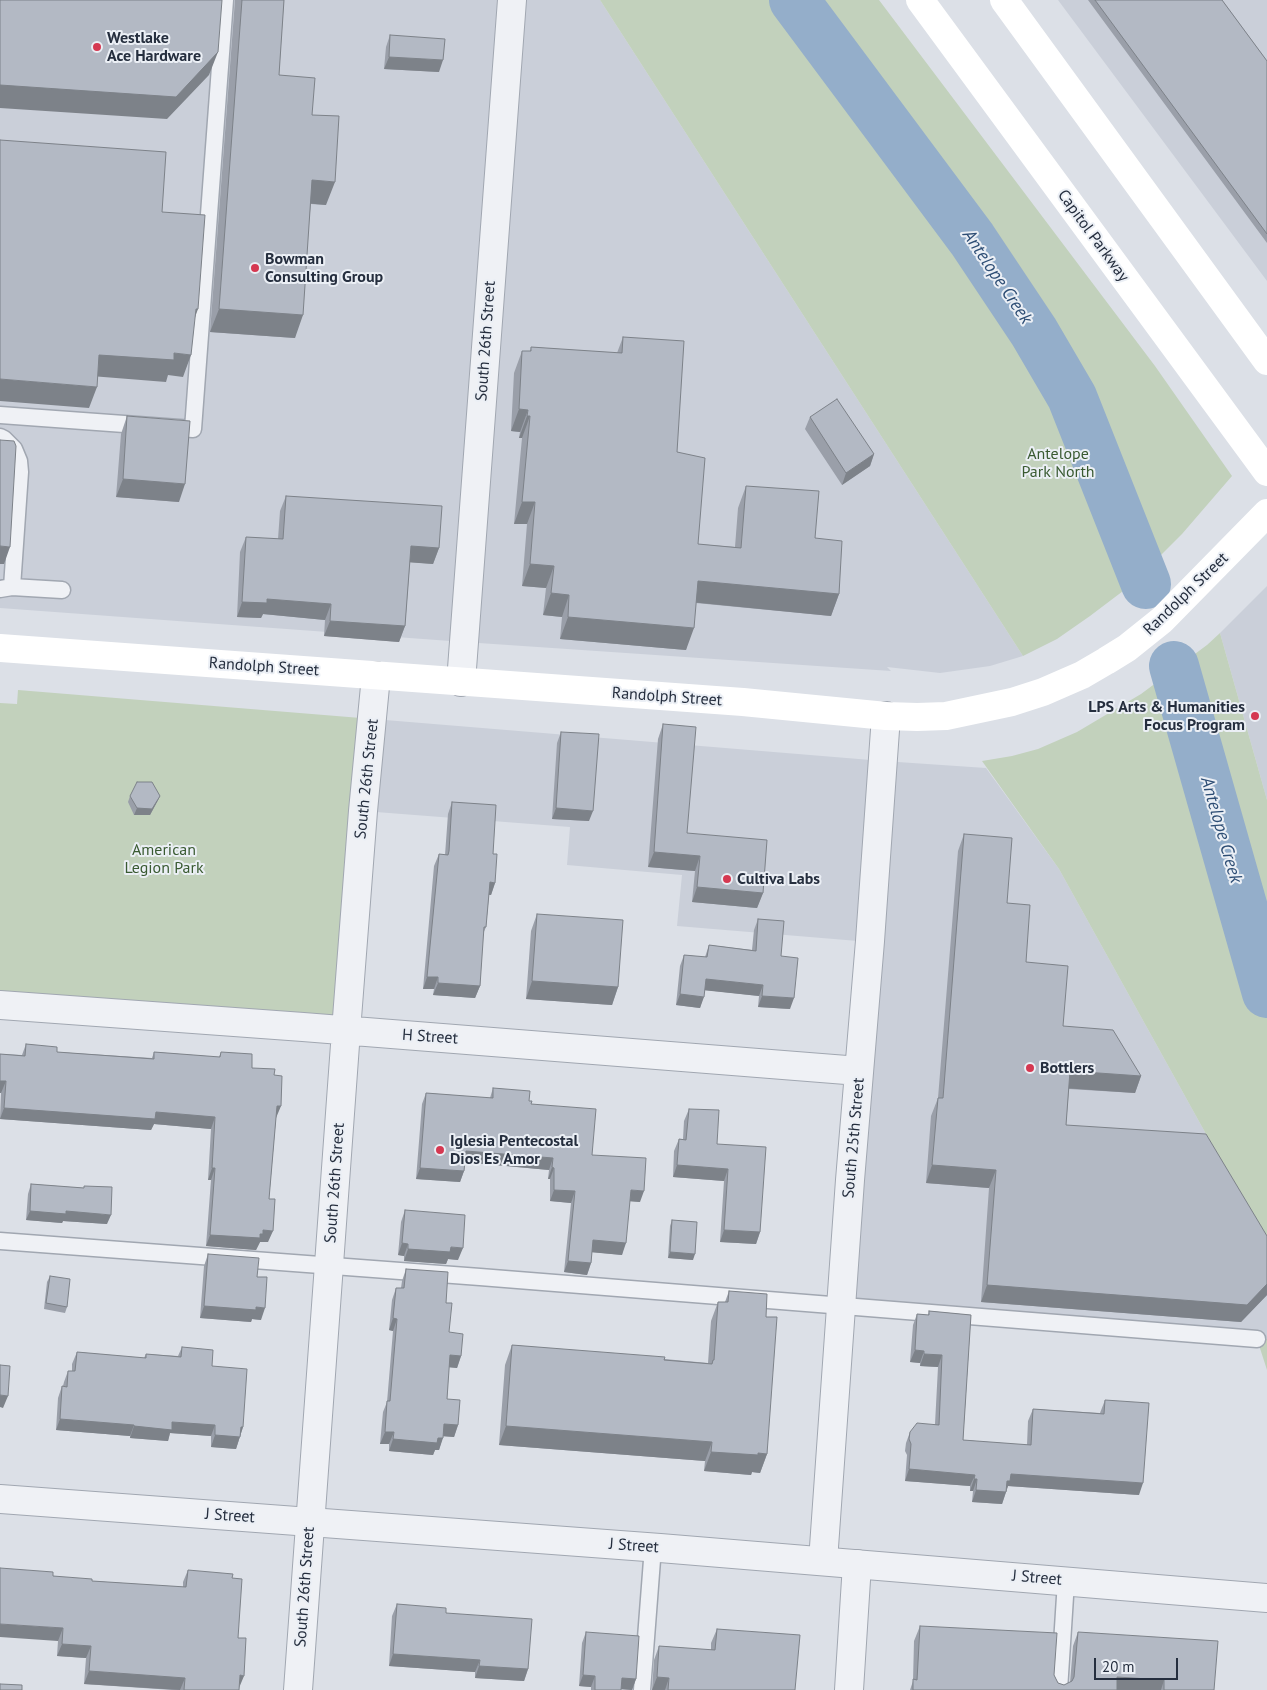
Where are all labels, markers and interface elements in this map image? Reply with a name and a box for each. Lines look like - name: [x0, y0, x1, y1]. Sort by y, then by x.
- place label: Westlake Ace Hardware: [107, 28, 201, 66]
- marker: Westlake Ace Hardware: [91, 41, 103, 53]
- street label: Capitol Parkway: [1053, 186, 1133, 286]
- water label: Antelope Creek: [957, 226, 1037, 328]
- place label: Bowman Consulting Group: [265, 249, 383, 287]
- marker: Bowman Consulting Group: [249, 262, 261, 274]
- street label: South 26th Street: [472, 280, 500, 402]
- park label: Antelope Park North: [1021, 444, 1095, 482]
- street label: Randolph Street: [1140, 549, 1232, 639]
- street label: Randolph Street: [208, 654, 320, 680]
- street label: Randolph Street: [611, 684, 723, 710]
- place label: LPS Arts & Humanities Focus Program: [1088, 697, 1245, 735]
- marker: LPS Arts & Humanities Focus Program: [1249, 710, 1261, 722]
- street label: South 26th Street: [351, 718, 383, 840]
- water label: Antelope Creek: [1196, 774, 1246, 886]
- park label: American Legion Park: [124, 840, 204, 878]
- place label: Cultiva Labs: [737, 869, 820, 889]
- marker: Cultiva Labs: [721, 873, 733, 885]
- street label: H Street: [401, 1025, 459, 1049]
- place label: Bottlers: [1040, 1058, 1094, 1078]
- marker: Bottlers: [1024, 1062, 1036, 1074]
- street label: South 25th Street: [839, 1077, 869, 1199]
- street label: South 26th Street: [321, 1122, 349, 1244]
- place label: Iglesia Pentecostal Dios Es Amor: [450, 1131, 578, 1169]
- marker: Iglesia Pentecostal Dios Es Amor: [434, 1144, 446, 1156]
- street label: J Street: [204, 1505, 256, 1527]
- street label: South 26th Street: [291, 1526, 319, 1648]
- street label: J Street: [608, 1535, 660, 1557]
- street label: J Street: [1011, 1566, 1063, 1590]
- scale bar: [1097, 1648, 1181, 1680]
- text: 20 m: [1102, 1657, 1135, 1676]

